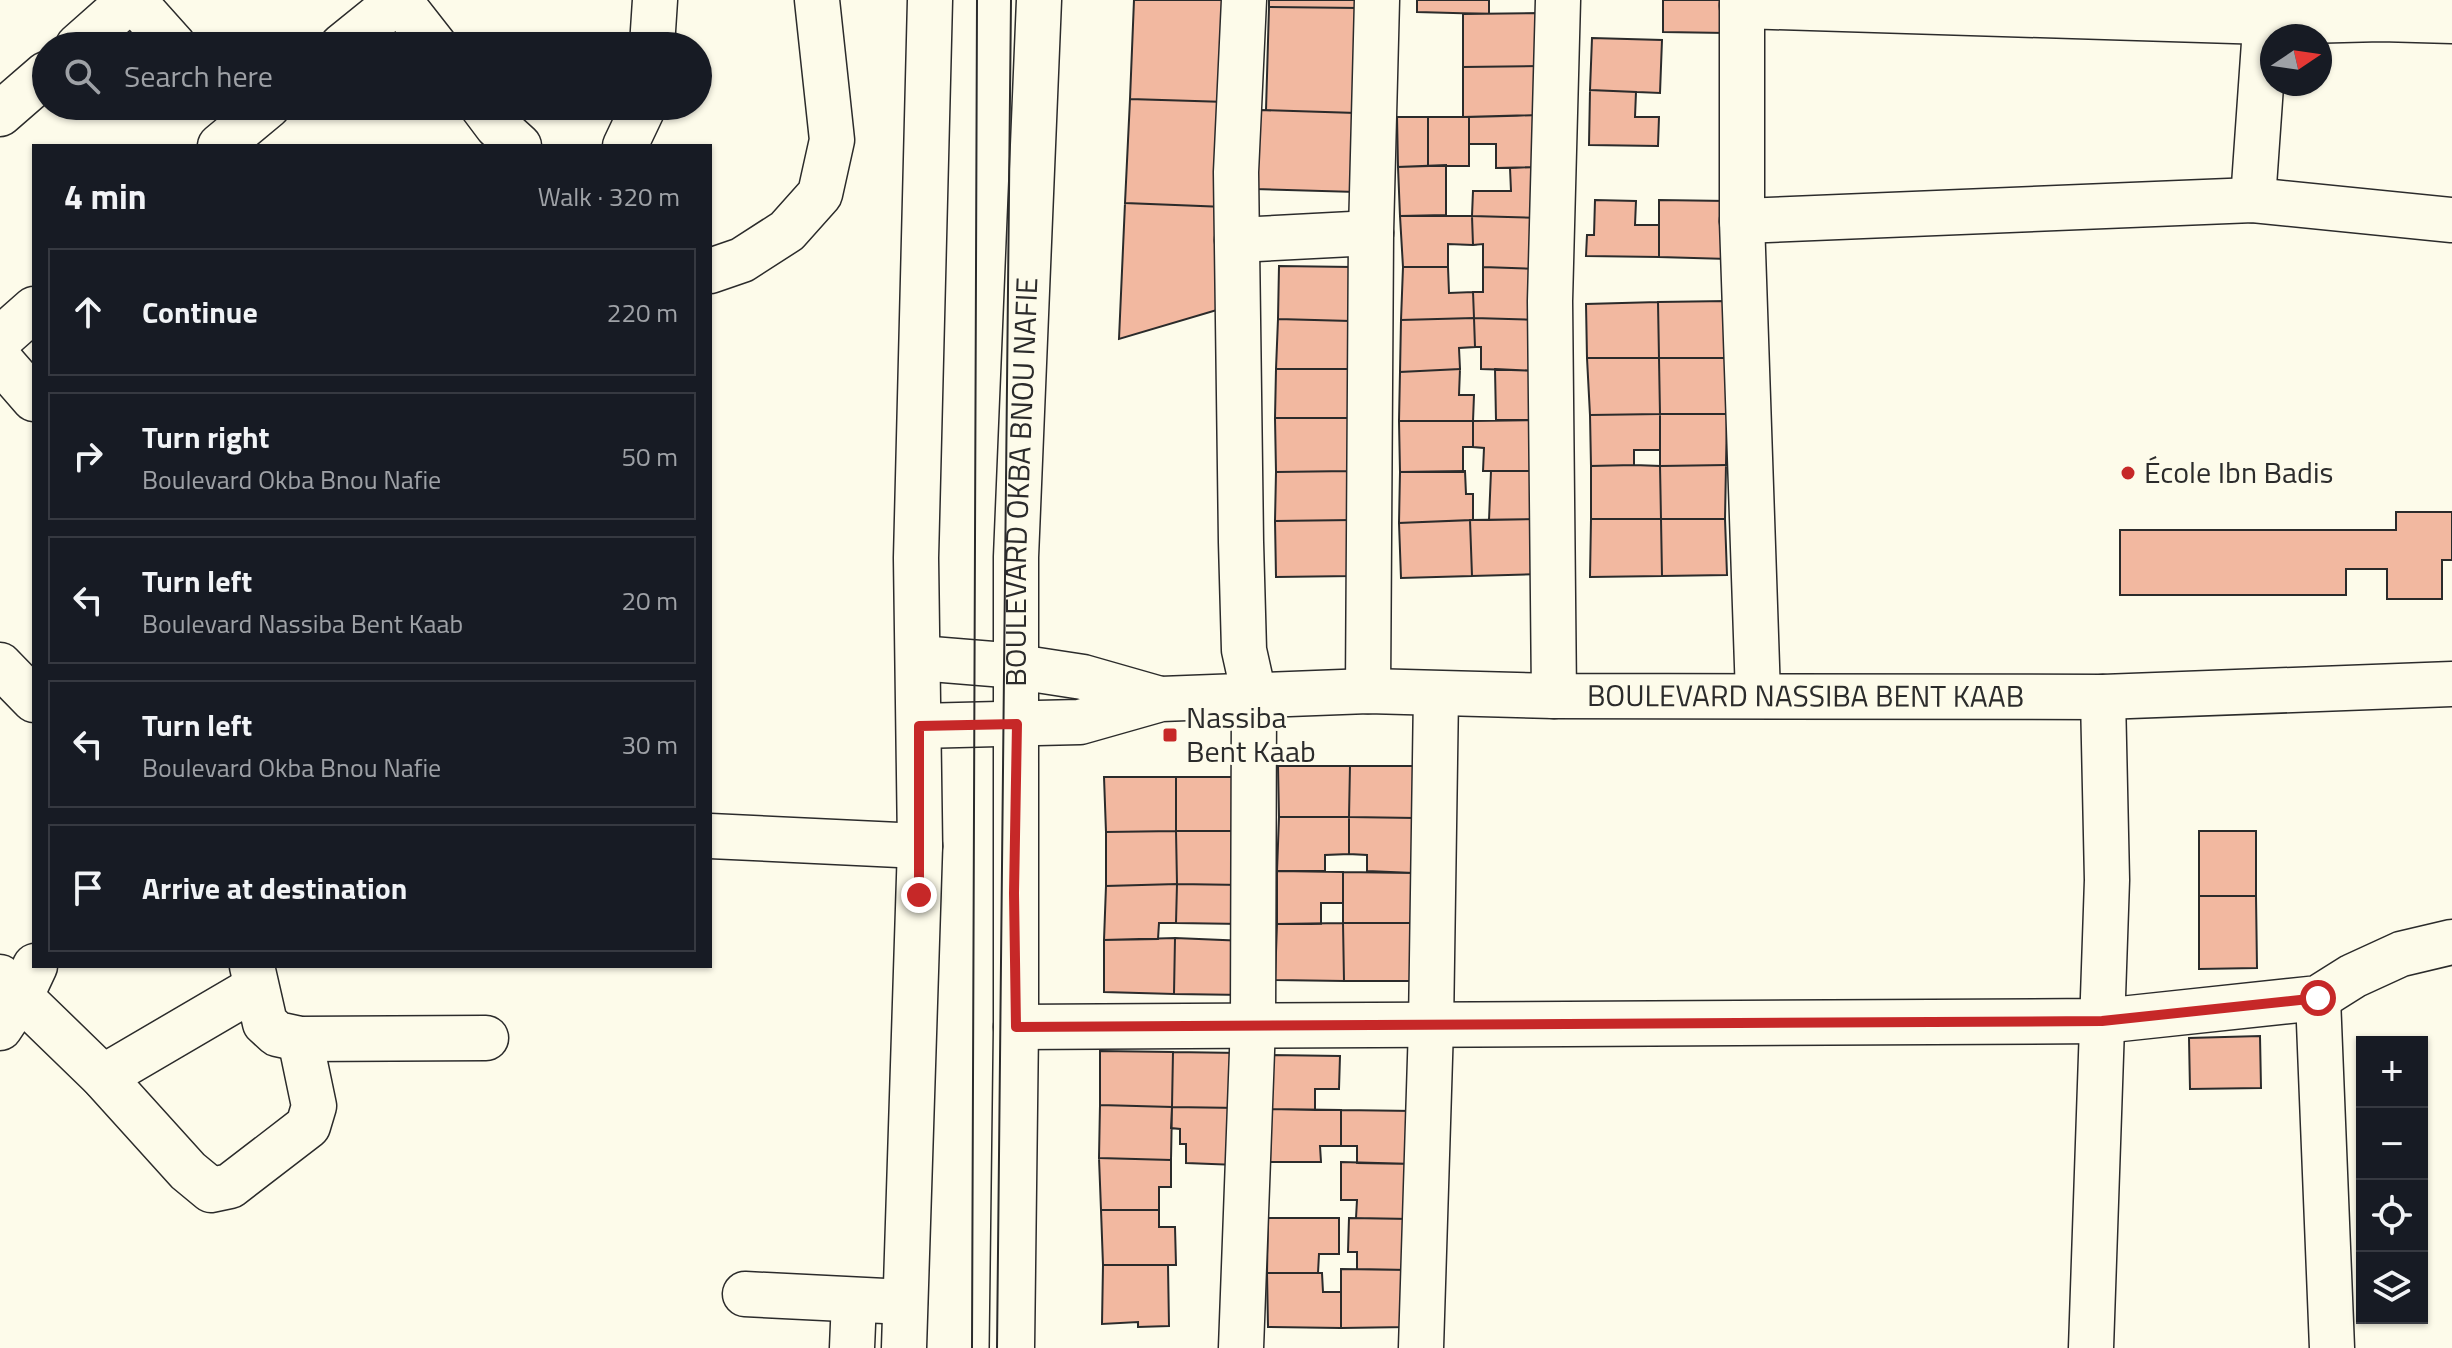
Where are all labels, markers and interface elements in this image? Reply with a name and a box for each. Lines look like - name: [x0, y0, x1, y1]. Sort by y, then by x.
- north arrow: [2260, 24, 2332, 96]
- search box: [32, 32, 712, 120]
- text: Search here: [124, 53, 273, 99]
- icon: search: [60, 54, 104, 98]
- text: 4 min: [64, 170, 147, 222]
- text: Walk · 320 m: [538, 177, 680, 216]
- street label: BOULEVARD OKBA BNOU NAFIE: [992, 276, 1050, 687]
- text: Continue: [142, 289, 258, 335]
- icon: ahead: [66, 290, 110, 334]
- text: 220 m: [607, 293, 678, 332]
- text: Turn right: [142, 414, 270, 460]
- icon: right: [66, 434, 110, 478]
- text: 50 m: [621, 437, 678, 476]
- place label: École Ibn Badis: [2144, 449, 2334, 495]
- text: Boulevard Okba Bnou Nafie: [142, 460, 441, 499]
- marker: École Ibn Badis: [2119, 464, 2137, 482]
- text: Turn left: [142, 558, 252, 604]
- icon: left: [66, 578, 110, 622]
- text: 20 m: [621, 581, 678, 620]
- text: Boulevard Nassiba Bent Kaab: [142, 604, 463, 643]
- street label: BOULEVARD NASSIBA BENT KAAB: [1587, 672, 2024, 719]
- place label: Nassiba Bent Kaab: [1186, 694, 1316, 774]
- text: Turn left: [142, 702, 252, 748]
- icon: left: [66, 722, 110, 766]
- text: 30 m: [621, 725, 678, 764]
- marker: Nassiba Bent Kaab: [1161, 726, 1179, 744]
- text: Boulevard Okba Bnou Nafie: [142, 748, 441, 787]
- text: Arrive at destination: [142, 865, 407, 911]
- icon: arrive: [66, 866, 110, 910]
- route end: [901, 877, 937, 913]
- route start: [2300, 980, 2336, 1016]
- map controls: [2356, 1036, 2428, 1324]
- button: +: [2356, 1036, 2428, 1108]
- button: −: [2356, 1108, 2428, 1180]
- button: locate: [2356, 1180, 2428, 1252]
- button: layers: [2356, 1252, 2428, 1324]

